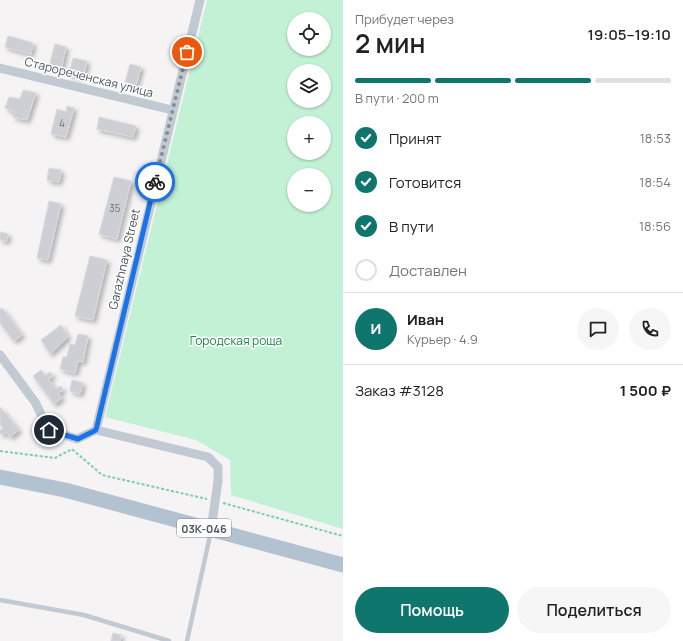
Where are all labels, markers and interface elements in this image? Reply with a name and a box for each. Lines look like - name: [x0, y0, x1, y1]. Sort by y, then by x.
- text: Прибудет через: [355, 10, 454, 28]
- map controls: [287, 12, 331, 212]
- button: locate: [287, 12, 331, 56]
- text: 19:05–19:10: [588, 24, 671, 45]
- text: 2 мин: [355, 25, 425, 61]
- pin: [170, 35, 204, 69]
- icon: bag: [176, 41, 198, 63]
- street label: Старореченская улица: [23, 53, 155, 101]
- button: layers: [287, 64, 331, 108]
- text: В пути · 200 m: [355, 89, 439, 107]
- house number: 4: [59, 116, 65, 130]
- button: +: [287, 116, 331, 160]
- icon: check: [355, 127, 377, 149]
- text: Принят: [389, 128, 442, 149]
- text: 18:53: [640, 129, 671, 147]
- courier: [135, 162, 175, 202]
- button: −: [287, 168, 331, 212]
- icon: bike: [144, 171, 166, 193]
- icon: check: [355, 171, 377, 193]
- text: Готовится: [389, 172, 461, 193]
- text: 18:54: [639, 173, 671, 191]
- house number: 35: [109, 201, 121, 215]
- street label: Garazhnaya Street: [104, 207, 144, 311]
- icon: check: [355, 215, 377, 237]
- text: В пути: [389, 216, 434, 237]
- text: 18:56: [639, 217, 671, 235]
- text: Доставлен: [389, 260, 467, 281]
- button: chat: [577, 308, 619, 350]
- button: phone: [629, 308, 671, 350]
- text: Иван: [407, 309, 444, 330]
- text: И: [371, 318, 381, 339]
- text: Курьер · 4.9: [407, 330, 478, 348]
- park label: Городская роща: [190, 332, 282, 349]
- text: Заказ #3128: [355, 380, 444, 401]
- text: 1 500 ₽: [620, 380, 671, 401]
- pin: [32, 413, 66, 447]
- icon: home: [38, 419, 60, 441]
- road number: 03К-046: [177, 519, 231, 537]
- button: Помощь: [355, 587, 509, 633]
- button: Поделиться: [517, 587, 671, 633]

